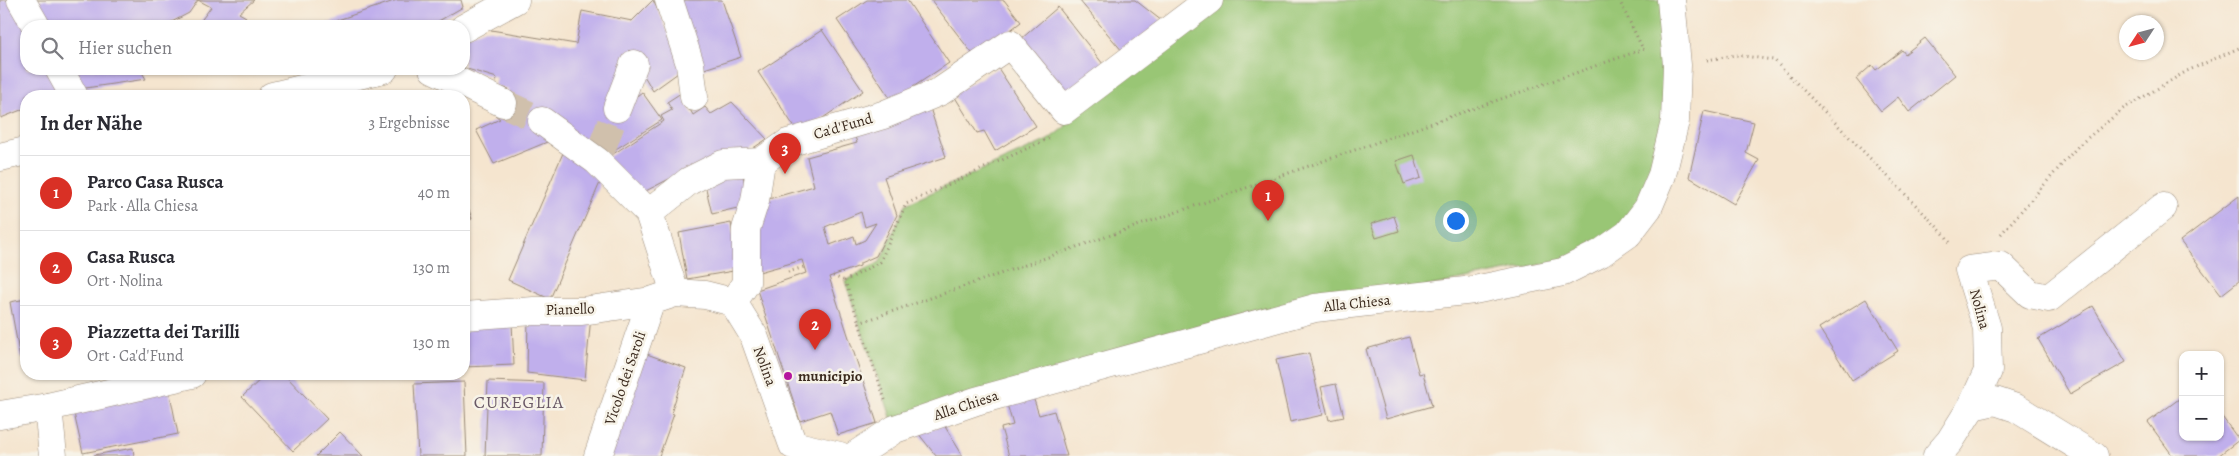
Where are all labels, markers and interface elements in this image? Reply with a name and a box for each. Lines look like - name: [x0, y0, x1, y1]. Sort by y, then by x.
- north arrow: [2119, 15, 2164, 60]
- search box: [20, 20, 470, 75]
- icon: search: [38, 34, 66, 62]
- text: Hier suchen: [78, 35, 172, 61]
- street label: Ca'd'Fund: [811, 108, 876, 144]
- text: In der Nähe: [40, 109, 142, 137]
- text: 3 Ergebnisse: [368, 112, 450, 134]
- pin: 3: [769, 133, 801, 174]
- text: Parco Casa Rusca: [87, 169, 224, 195]
- pin: 1: [1252, 180, 1284, 221]
- text: 1: [53, 182, 59, 204]
- text: 40 m: [418, 182, 450, 204]
- text: Park · Alla Chiesa: [87, 195, 198, 217]
- your location: [1443, 208, 1469, 234]
- text: Casa Rusca: [87, 244, 175, 270]
- text: 2: [52, 257, 60, 279]
- text: 130 m: [413, 257, 450, 279]
- text: Ort · Nolina: [87, 270, 163, 292]
- street label: Nolina: [1965, 287, 1995, 331]
- street label: Alla Chiesa: [1322, 290, 1391, 317]
- street label: Pianello: [545, 298, 595, 320]
- pin: 2: [799, 309, 831, 350]
- text: Piazzetta dei Tarilli: [87, 319, 240, 345]
- street label: Vicolo dei Saroli: [599, 328, 650, 429]
- text: 3: [53, 332, 59, 354]
- text: 130 m: [413, 332, 450, 354]
- street label: Nolina: [749, 343, 781, 389]
- text: Ort · Ca'd'Fund: [87, 345, 184, 367]
- map controls: [2179, 351, 2224, 441]
- button: +: [2179, 351, 2224, 396]
- place label: municipio: [798, 366, 863, 386]
- marker: municipio: [782, 370, 794, 382]
- street label: Alla Chiesa: [930, 385, 1001, 425]
- district label: CUREGLIA: [474, 390, 564, 414]
- button: −: [2179, 396, 2224, 441]

